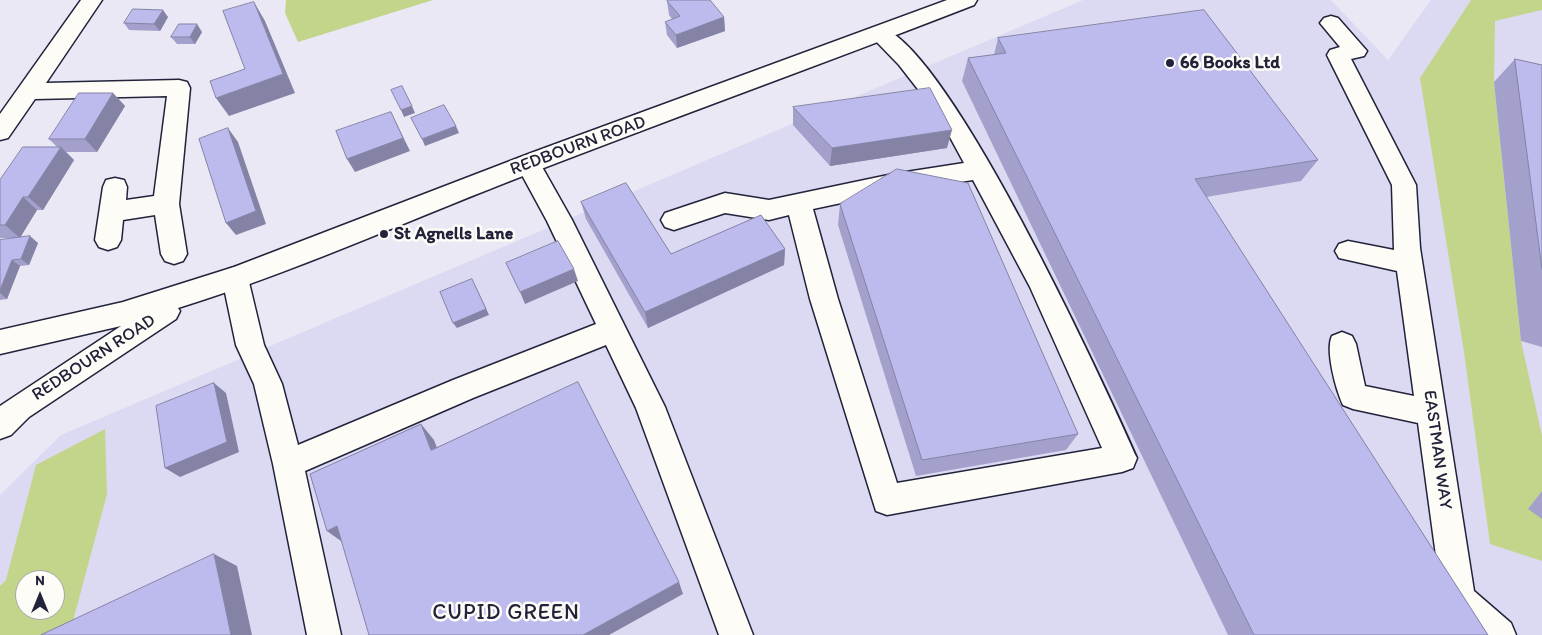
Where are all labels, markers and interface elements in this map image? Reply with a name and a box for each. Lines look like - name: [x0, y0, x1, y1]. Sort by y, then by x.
- place label: 66 Books Ltd: [1180, 52, 1280, 74]
- marker: 66 Books Ltd: [1164, 57, 1176, 69]
- street label: REDBOURN ROAD: [507, 111, 649, 181]
- place label: St Agnells Lane: [394, 223, 513, 245]
- marker: St Agnells Lane: [378, 228, 390, 240]
- street label: REDBOURN ROAD: [28, 310, 160, 406]
- street label: EASTMAN WAY: [1418, 389, 1456, 511]
- north arrow: [15, 570, 65, 620]
- text: N: [35, 572, 45, 589]
- district label: CUPID GREEN: [432, 600, 580, 626]

